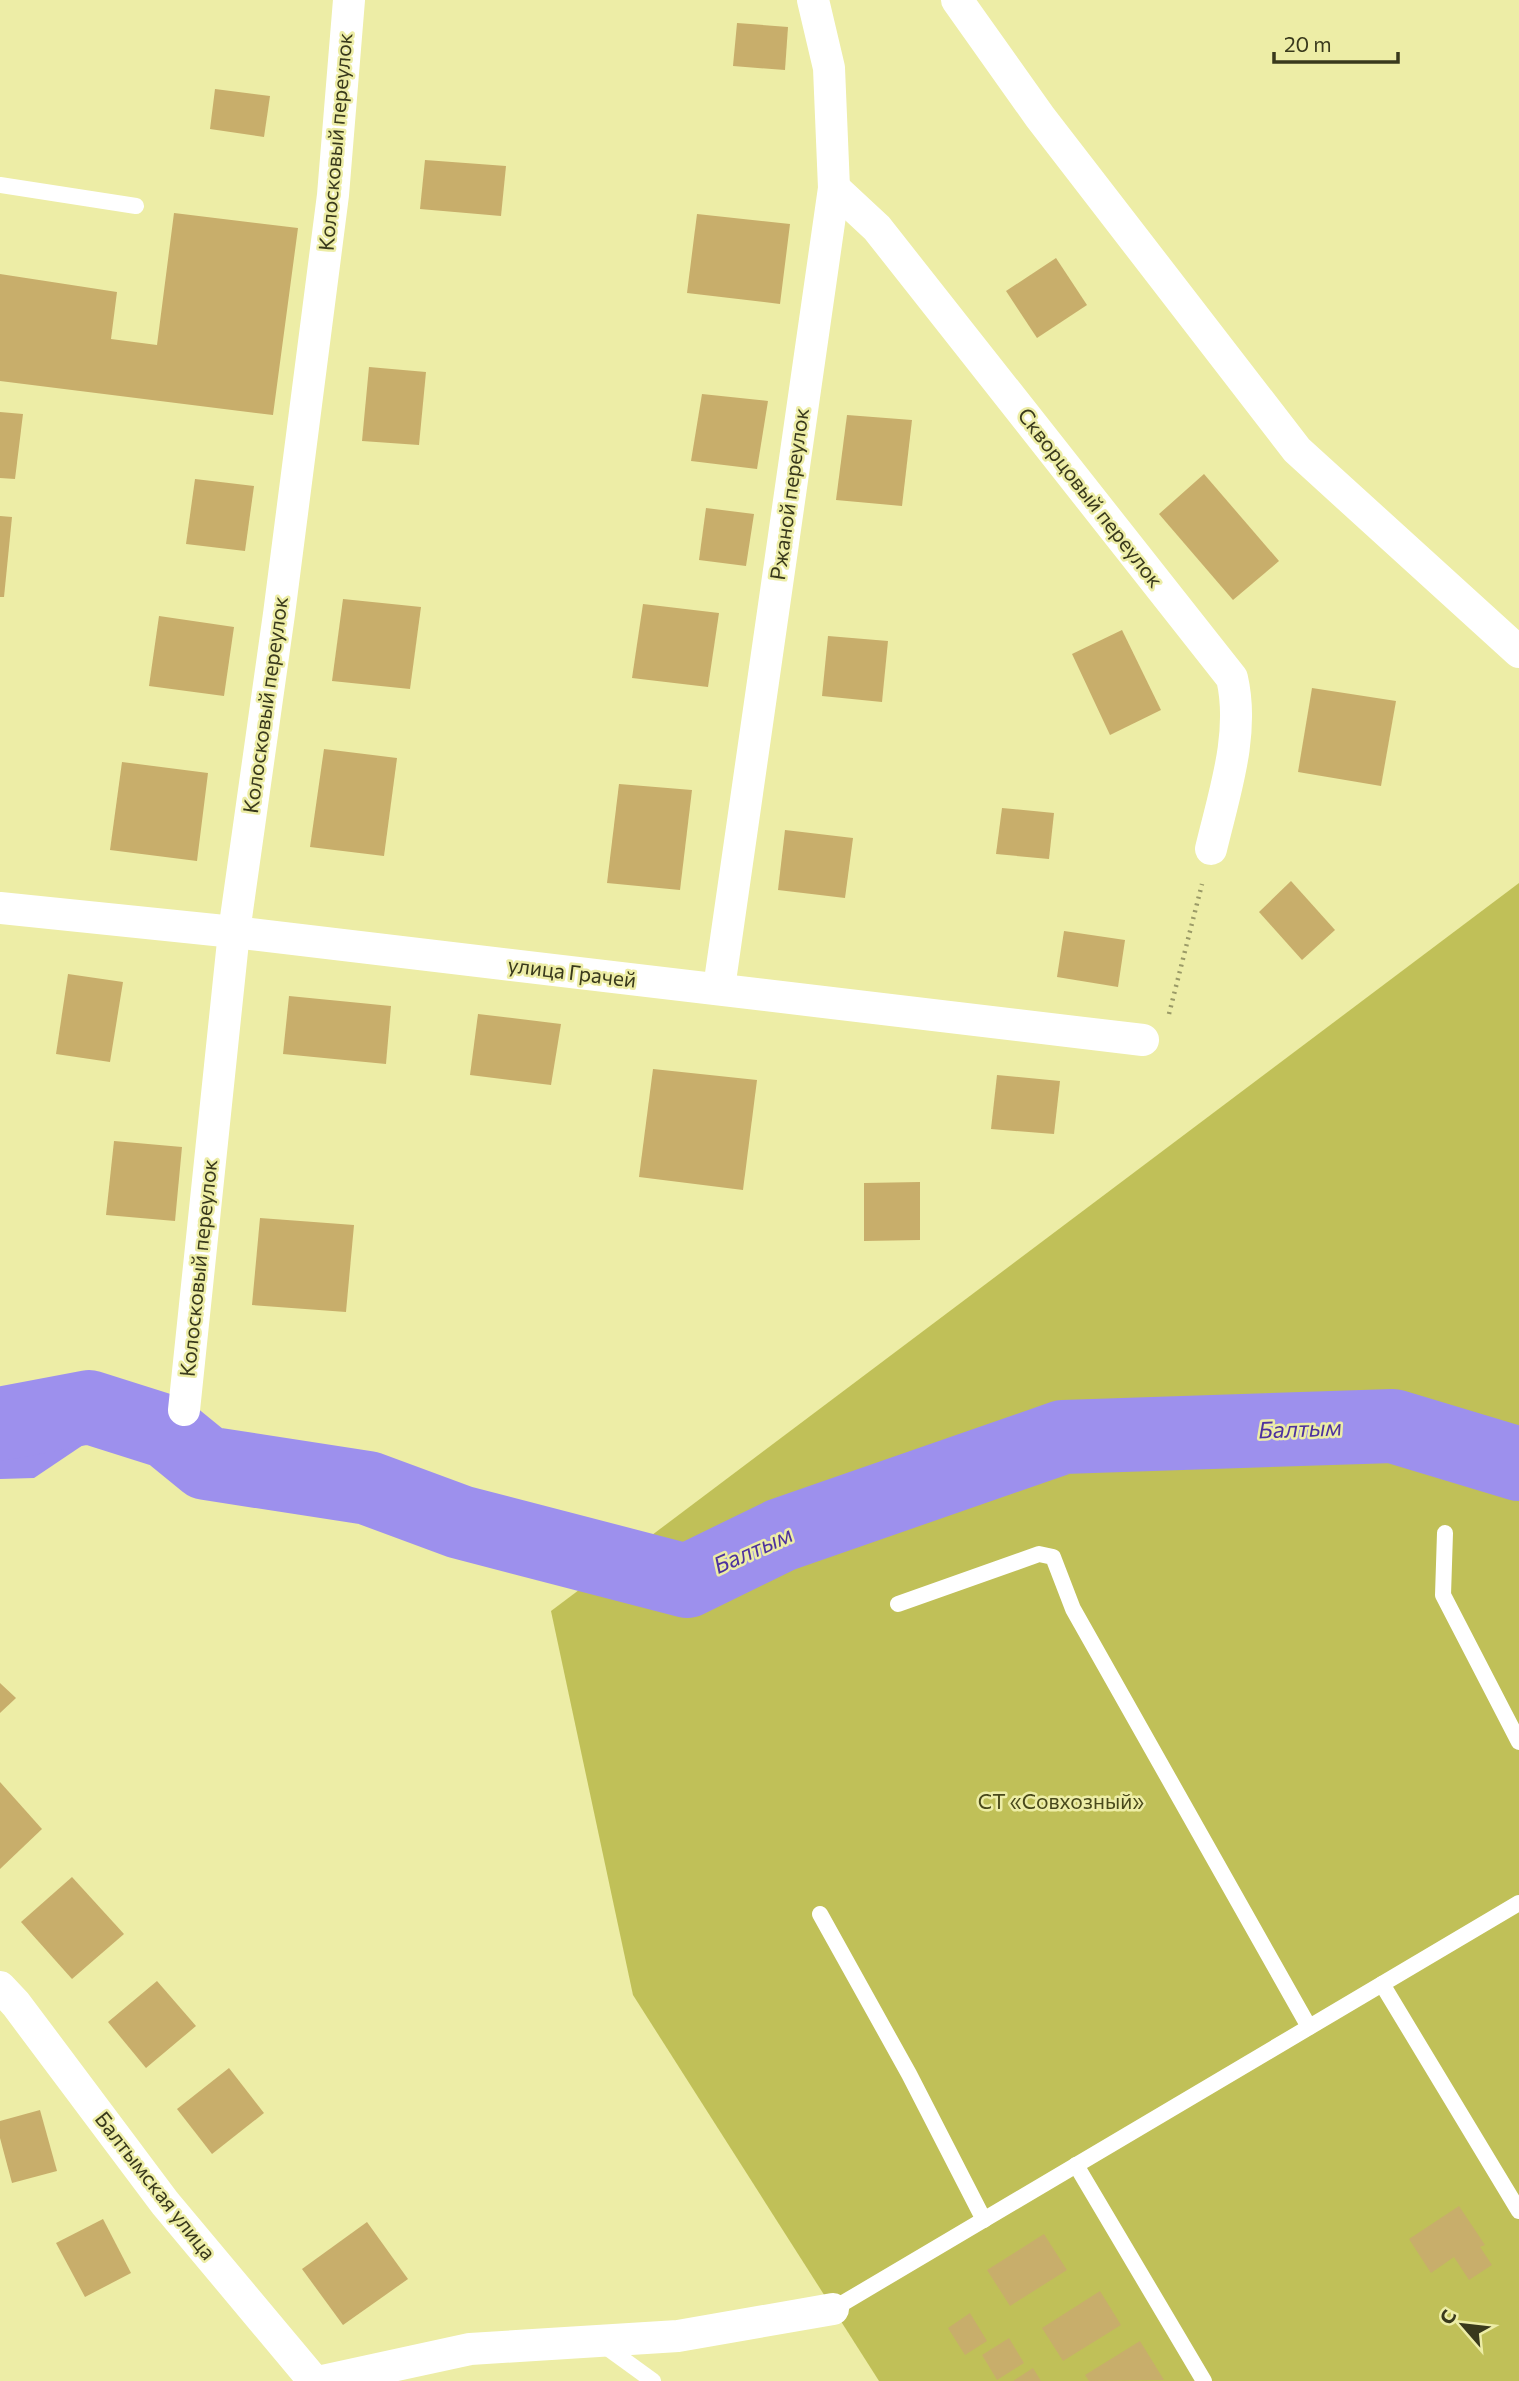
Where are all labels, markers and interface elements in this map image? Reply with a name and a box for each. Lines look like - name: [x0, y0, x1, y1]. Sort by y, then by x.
- scale bar: [1274, 21, 1398, 65]
- text: 20 m: [1284, 31, 1332, 56]
- street label: Колосковый переулок: [313, 32, 356, 252]
- street label: Скворцовый переулок: [1013, 402, 1169, 592]
- street label: Ржаной переулок: [764, 406, 813, 581]
- street label: Колосковый переулок: [237, 595, 292, 815]
- street label: улица Грачей: [507, 951, 638, 992]
- street label: Колосковый переулок: [174, 1158, 221, 1378]
- water label: Балтым: [1258, 1413, 1342, 1443]
- water label: Балтым: [709, 1519, 796, 1579]
- park label: СТ «Совхозный»: [978, 1788, 1144, 1813]
- street label: Балтымская улица: [91, 2106, 222, 2264]
- north arrow: [1428, 2290, 1498, 2360]
- text: С: [1434, 2306, 1461, 2328]

